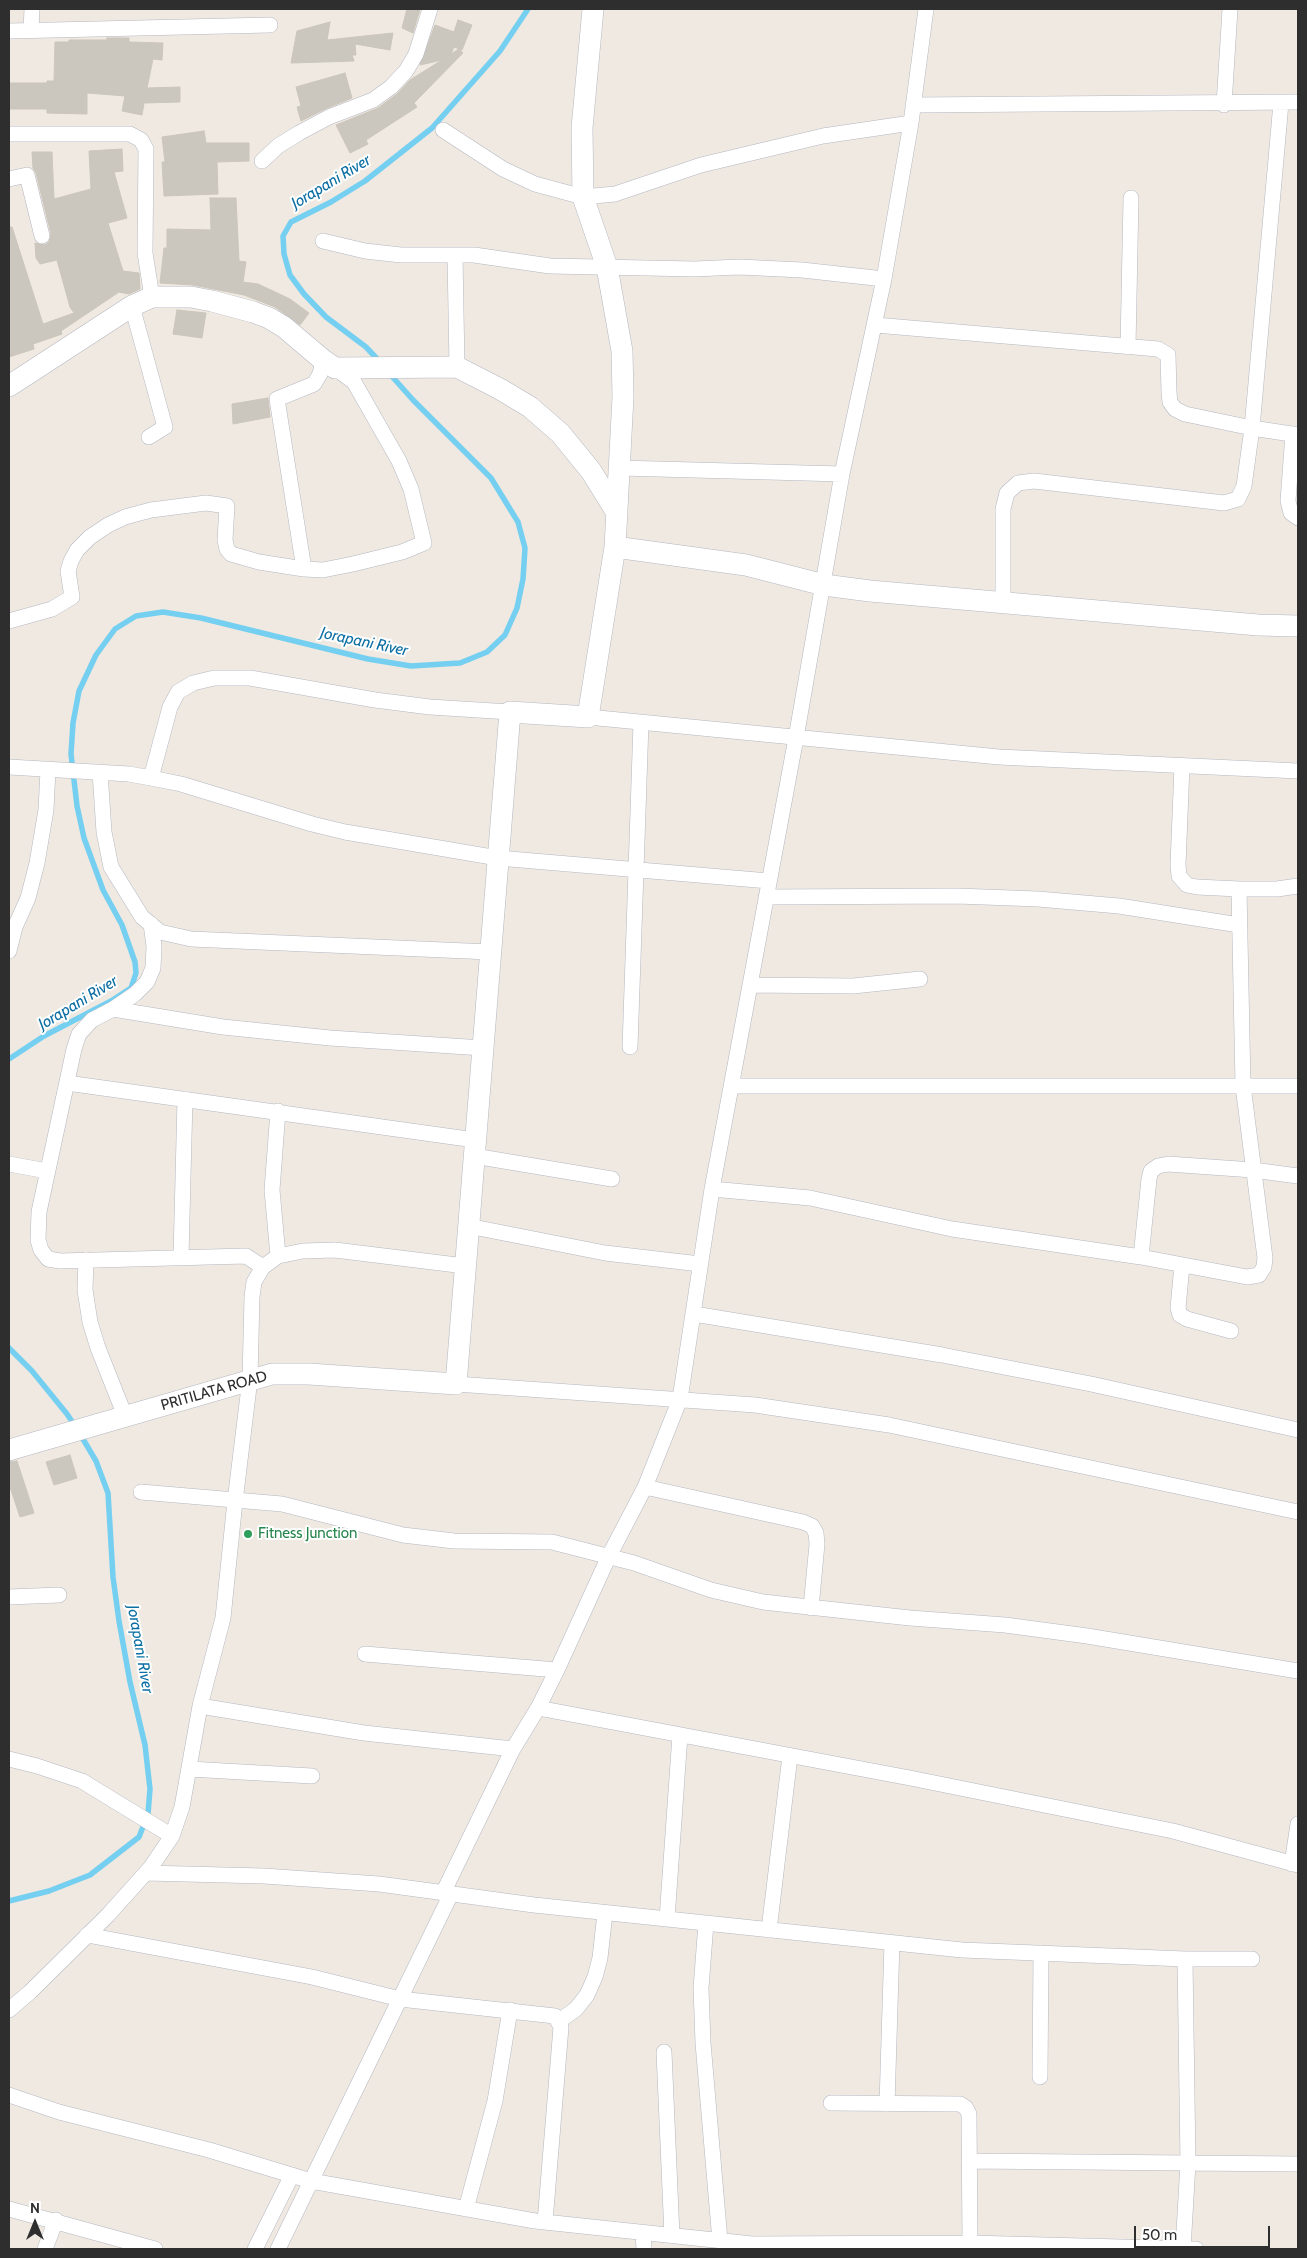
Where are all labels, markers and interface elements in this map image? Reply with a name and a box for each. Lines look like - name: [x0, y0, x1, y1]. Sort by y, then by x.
- water label: Jorapani River: [288, 151, 374, 213]
- water label: Jorapani River: [318, 623, 410, 661]
- water label: Jorapani River: [35, 972, 121, 1034]
- street label: PRITILATA ROAD: [159, 1367, 269, 1415]
- place label: Fitness Junction: [258, 1525, 357, 1543]
- marker: Fitness Junction: [242, 1528, 254, 1540]
- water label: Jorapani River: [123, 1603, 157, 1695]
- north arrow: [10, 2198, 60, 2248]
- text: N: [30, 2199, 40, 2217]
- scale bar: [1137, 2216, 1273, 2248]
- text: 50 m: [1142, 2226, 1177, 2244]

